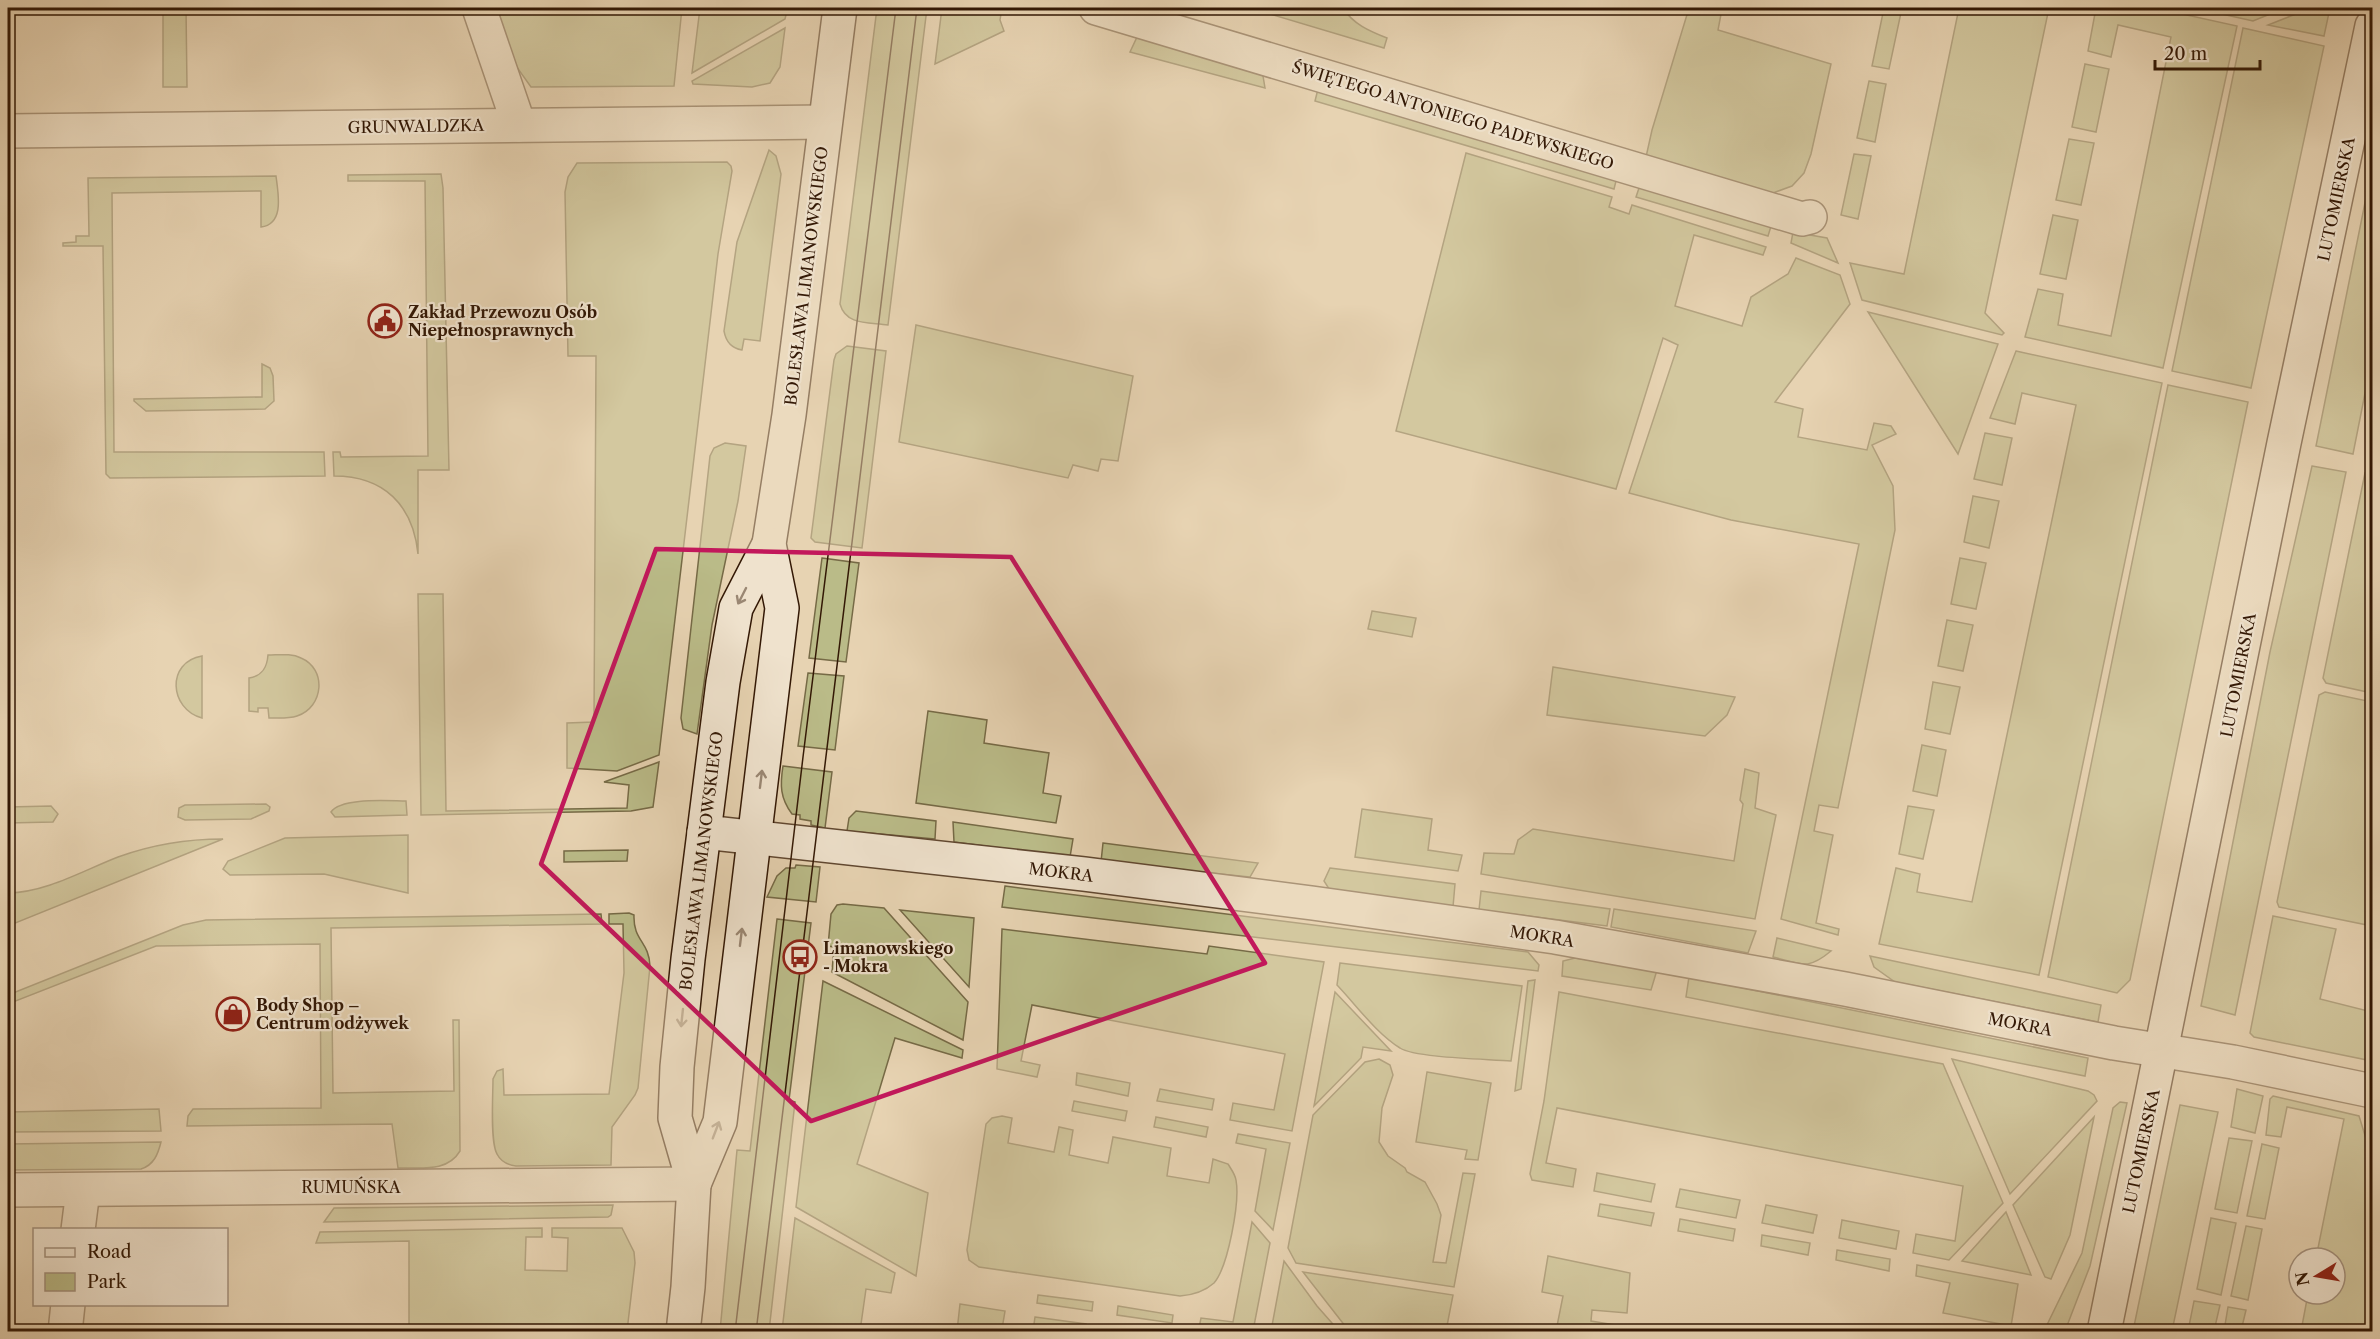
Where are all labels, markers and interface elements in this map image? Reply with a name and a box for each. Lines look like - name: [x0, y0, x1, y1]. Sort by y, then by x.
- scale bar: [2155, 33, 2260, 71]
- text: 20 m: [2164, 43, 2208, 65]
- street label: ŚWIĘTEGO ANTONIEGO PADEWSKIEGO: [1290, 56, 1616, 174]
- street label: GRUNWALDZKA: [348, 115, 486, 137]
- street label: LUTOMIERSKA: [2313, 134, 2359, 263]
- street label: BOLESŁAWA LIMANOWSKIEGO: [780, 145, 832, 407]
- place label: Zakład Przewozu Osób Niepełnosprawnych: [408, 302, 597, 340]
- public building icon: Zakład Przewozu Osób Niepełnosprawnych: [367, 303, 403, 339]
- one-way arrow: [736, 587, 747, 605]
- street label: LUTOMIERSKA: [2216, 610, 2260, 739]
- street label: BOLESŁAWA LIMANOWSKIEGO: [675, 730, 727, 992]
- one-way arrow: [755, 770, 766, 790]
- street label: MOKRA: [1027, 858, 1096, 886]
- street label: MOKRA: [1508, 921, 1577, 951]
- one-way arrow: [736, 927, 747, 947]
- place label: Limanowskiego - Mokra: [823, 938, 953, 976]
- bus stop icon: Limanowskiego - Mokra: [782, 939, 818, 975]
- place label: Body Shop – Centrum odżywek: [256, 995, 409, 1033]
- shop icon: Body Shop – Centrum odżywek: [215, 996, 251, 1032]
- one-way arrow: [676, 1007, 687, 1027]
- street label: MOKRA: [1986, 1008, 2055, 1040]
- street label: LUTOMIERSKA: [2118, 1086, 2164, 1215]
- one-way arrow: [711, 1121, 722, 1140]
- street label: RUMUŃSKA: [301, 1176, 402, 1197]
- legend: [33, 1228, 228, 1306]
- text: Road: [87, 1241, 132, 1263]
- north arrow: [2287, 1246, 2347, 1306]
- text: N: [2291, 1270, 2313, 1288]
- text: Park: [87, 1271, 128, 1293]

